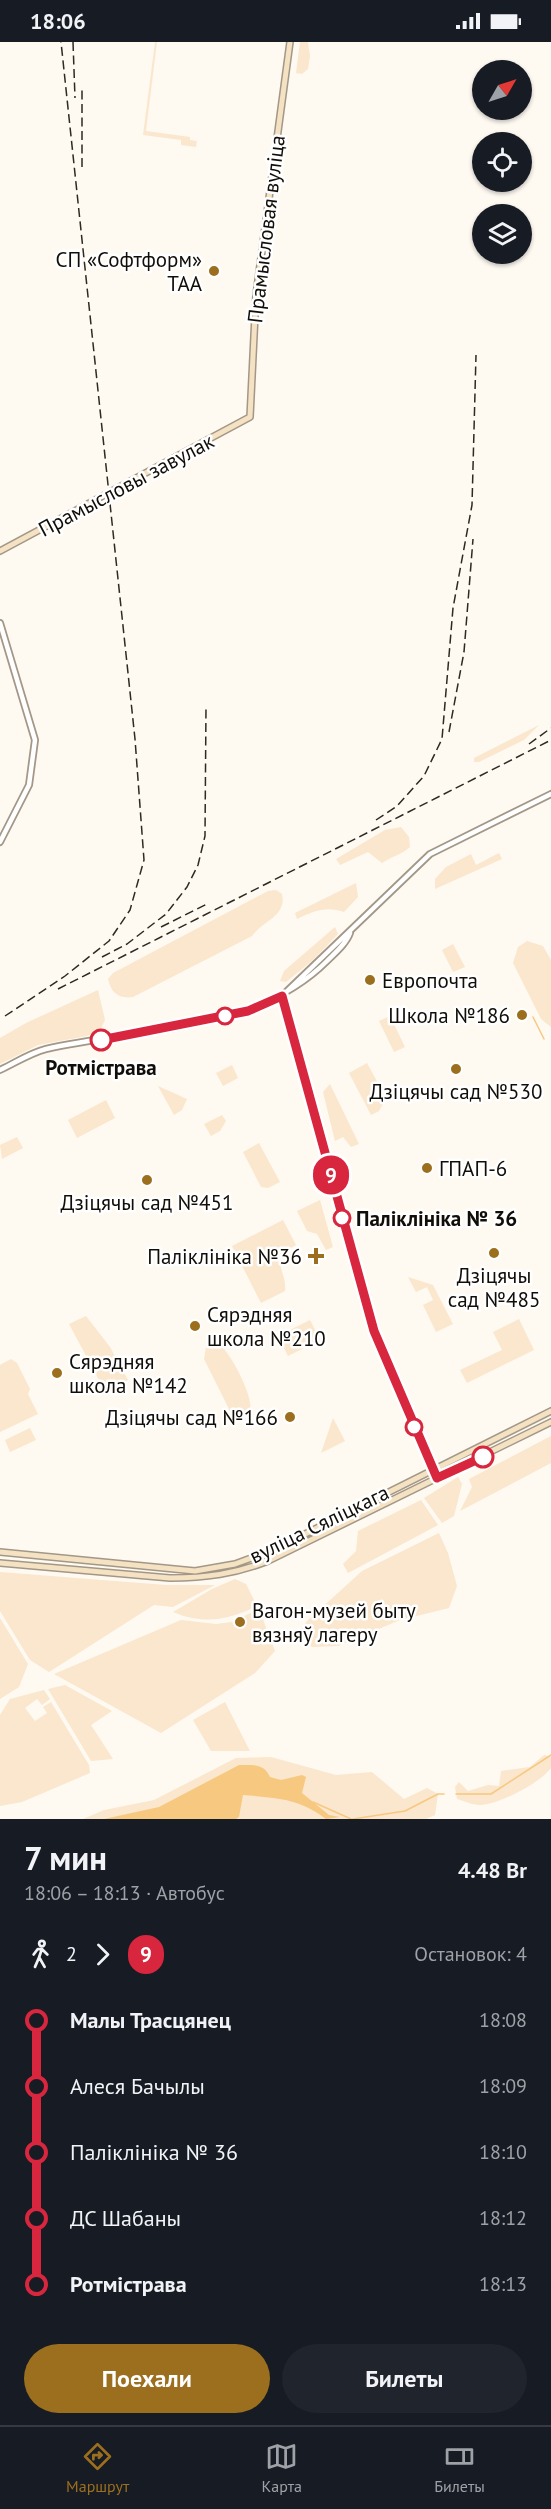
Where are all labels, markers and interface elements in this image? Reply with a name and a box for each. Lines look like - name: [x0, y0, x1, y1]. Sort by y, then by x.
- text: 18:06: [30, 7, 86, 35]
- north arrow: [472, 60, 532, 120]
- map controls: [472, 60, 532, 264]
- button: locate: [472, 132, 532, 192]
- street label: Прамысловая вуліца: [241, 134, 291, 324]
- button: layers: [472, 204, 532, 264]
- place label: СП «Софтформ» ТАА: [56, 246, 203, 297]
- marker: СП «Софтформ» ТАА: [207, 264, 221, 278]
- street label: Прамысловы завулак: [34, 427, 218, 543]
- place label: Европочта: [382, 967, 478, 994]
- marker: Европочта: [363, 973, 377, 987]
- place label: Школа №186: [388, 1002, 510, 1029]
- unlabelled marker: [216, 1007, 234, 1025]
- marker: Школа №186: [515, 1008, 529, 1022]
- marker: Ротмістрава: [90, 1029, 112, 1051]
- place label: Ротмістрава: [45, 1054, 157, 1081]
- marker: Дзіцячы сад №530: [449, 1062, 463, 1076]
- place label: Дзіцячы сад №530: [370, 1078, 542, 1105]
- place label: ГПАП-6: [439, 1155, 507, 1182]
- line badge: 9: [312, 1156, 350, 1194]
- marker: ГПАП-6: [420, 1161, 434, 1175]
- text: 9: [325, 1162, 337, 1189]
- marker: Дзіцячы сад №451: [140, 1173, 154, 1187]
- place label: Дзіцячы сад №451: [61, 1189, 233, 1216]
- place label: Паліклініка № 36: [356, 1205, 517, 1232]
- marker: Паліклініка № 36: [333, 1209, 351, 1227]
- place label: Паліклініка №36: [147, 1243, 302, 1270]
- marker: Дзіцячы сад №485: [487, 1246, 501, 1260]
- marker: Паліклініка №36: [307, 1247, 325, 1265]
- place label: Дзіцячы сад №485: [448, 1262, 540, 1313]
- place label: Сярэдняя школа №210: [207, 1301, 326, 1352]
- marker: Сярэдняя школа №210: [188, 1319, 202, 1333]
- place label: Сярэдняя школа №142: [69, 1348, 188, 1399]
- marker: Сярэдняя школа №142: [50, 1366, 64, 1380]
- place label: Дзіцячы сад №166: [105, 1404, 278, 1431]
- marker: Дзіцячы сад №166: [283, 1410, 297, 1424]
- unlabelled marker: [405, 1418, 423, 1436]
- unlabelled marker: [472, 1446, 494, 1468]
- street label: вуліца Сяліцкага: [245, 1479, 393, 1569]
- place label: Вагон-музей быту вязняў лагеру: [252, 1597, 416, 1648]
- marker: Вагон-музей быту вязняў лагеру: [233, 1615, 247, 1629]
- text: 7 мин: [24, 1836, 107, 1879]
- text: 4.48 Br: [458, 1856, 527, 1884]
- text: 18:06 – 18:13 · Автобус: [24, 1880, 225, 1906]
- icon: walk: [24, 1938, 57, 1971]
- icon: forward: [86, 1938, 119, 1971]
- text: 2: [66, 1941, 77, 1967]
- text: 9: [140, 1941, 152, 1968]
- text: Остановок: 4: [414, 1941, 527, 1967]
- text: Малы Трасцянец: [70, 2006, 231, 2034]
- text: 18:08: [479, 2007, 527, 2033]
- text: Алеся Бачылы: [70, 2072, 205, 2100]
- text: 18:09: [479, 2073, 527, 2099]
- text: Паліклініка № 36: [70, 2138, 238, 2166]
- text: 18:10: [479, 2139, 527, 2165]
- text: ДС Шабаны: [70, 2204, 181, 2232]
- text: 18:12: [479, 2205, 527, 2231]
- text: Ротмістрава: [70, 2270, 187, 2298]
- text: 18:13: [479, 2271, 527, 2297]
- button: Поехали: [24, 2344, 270, 2413]
- button: Билеты: [282, 2344, 527, 2413]
- tab: Маршрут: [66, 2440, 129, 2496]
- tab: Карта: [262, 2440, 302, 2496]
- tab: Билеты: [434, 2440, 485, 2496]

